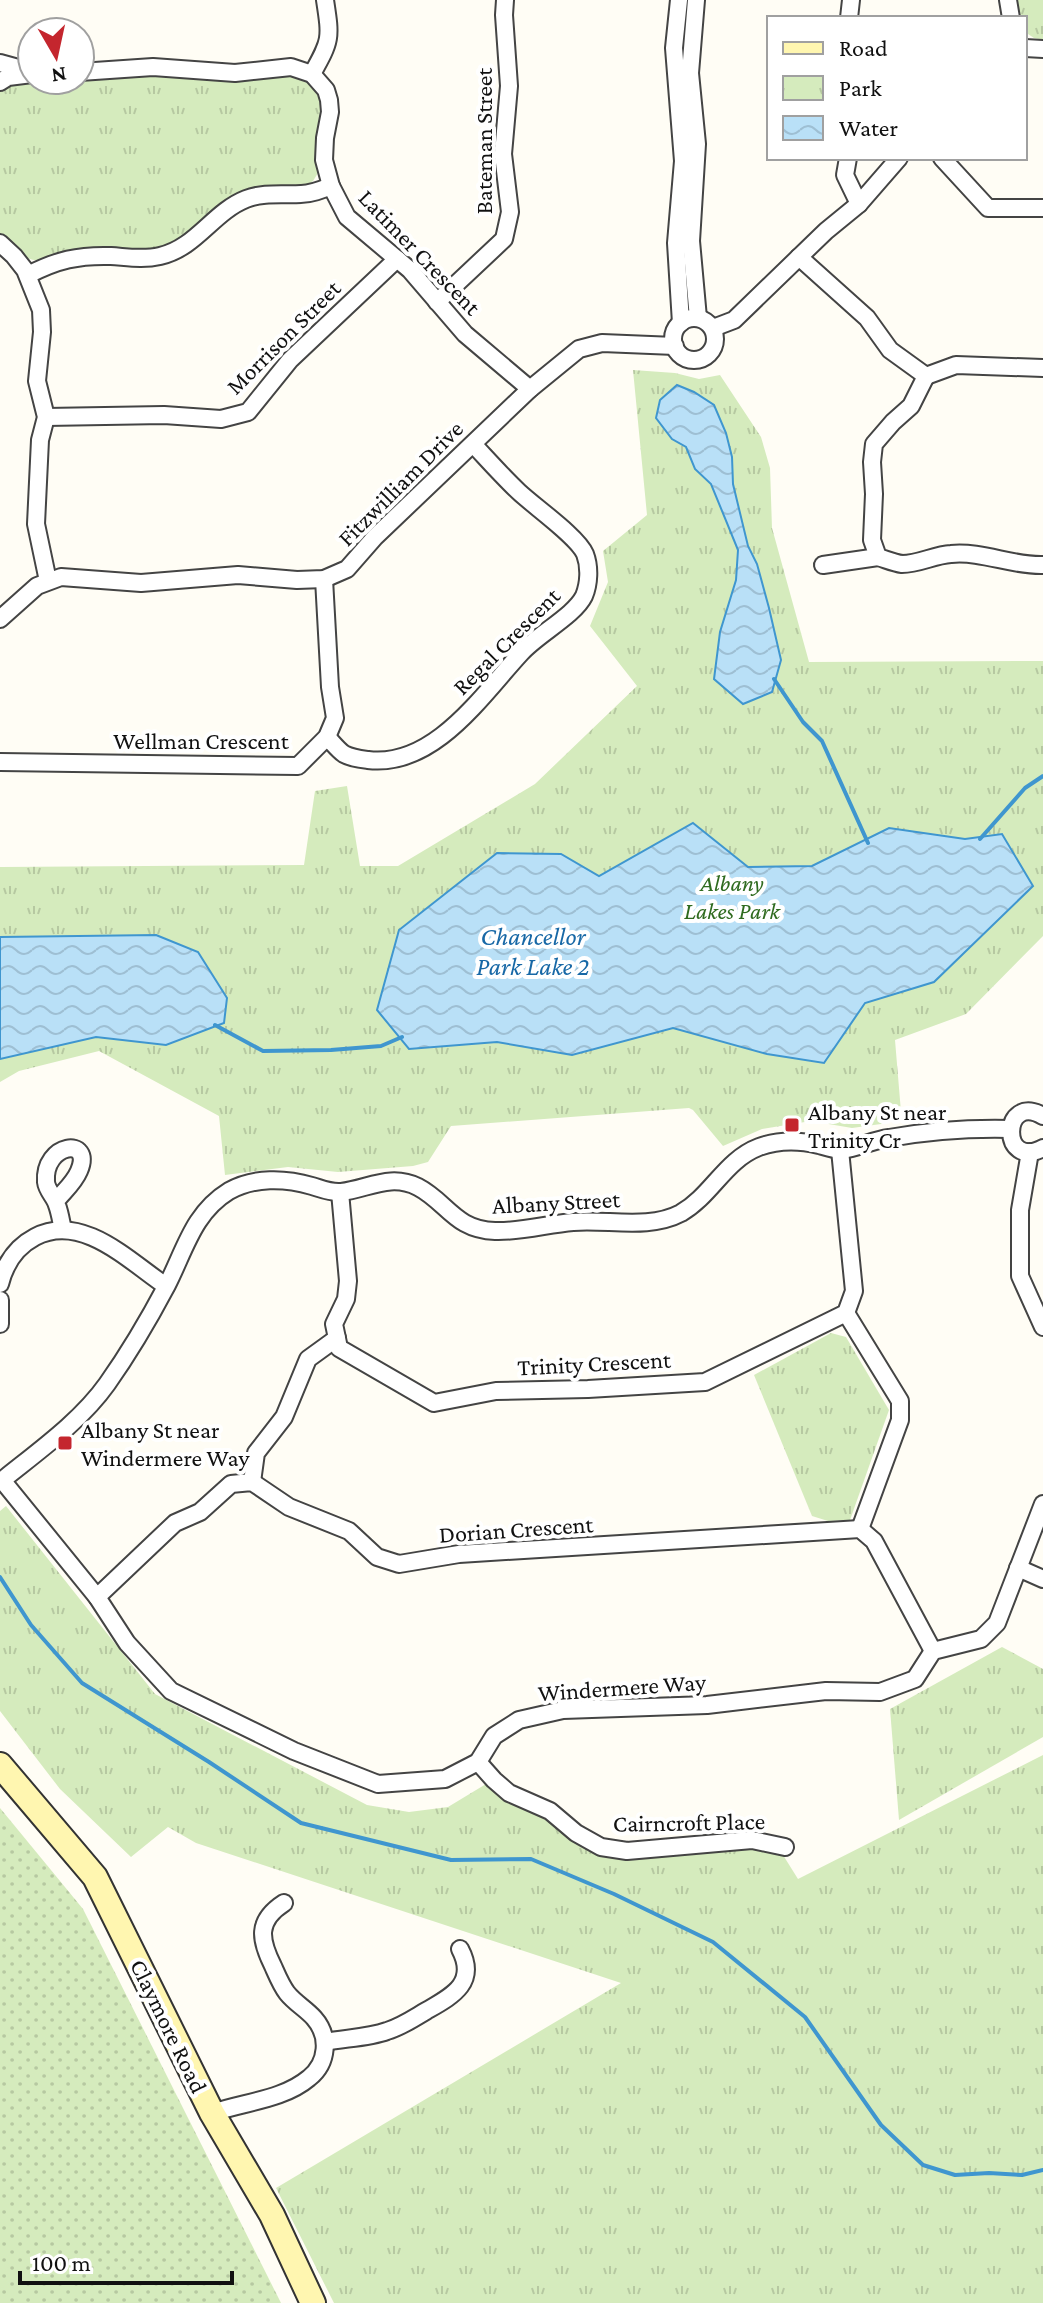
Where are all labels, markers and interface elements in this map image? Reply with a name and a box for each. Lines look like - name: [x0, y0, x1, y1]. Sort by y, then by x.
- north arrow: [16, 16, 96, 96]
- legend: [767, 16, 1027, 160]
- text: Road: [839, 34, 888, 61]
- text: N: [50, 62, 68, 89]
- street label: Bateman Street: [470, 67, 497, 214]
- text: Park: [839, 74, 882, 101]
- text: Water: [839, 114, 898, 141]
- street label: Latimer Crescent: [353, 184, 487, 321]
- street label: Morrison Street: [220, 274, 346, 400]
- street label: Fitzwilliam Drive: [332, 415, 468, 551]
- street label: Regal Crescent: [447, 581, 566, 700]
- street label: Wellman Crescent: [113, 727, 290, 754]
- park label: Albany Lakes Park: [684, 869, 782, 924]
- water label: Chancellor Park Lake 2: [476, 922, 590, 981]
- place label: Albany St near Trinity Cr: [808, 1098, 947, 1153]
- marker: Albany St near Trinity Cr: [783, 1116, 801, 1134]
- street label: Albany Street: [491, 1185, 622, 1219]
- street label: Trinity Crescent: [517, 1345, 673, 1381]
- place label: Albany St near Windermere Way: [81, 1416, 250, 1471]
- marker: Albany St near Windermere Way: [56, 1434, 74, 1452]
- street label: Dorian Crescent: [438, 1510, 595, 1548]
- street label: Windermere Way: [537, 1668, 708, 1706]
- street label: Cairncroft Place: [613, 1807, 765, 1837]
- street label: Claymore Road: [125, 1955, 213, 2098]
- scale bar: [20, 2235, 232, 2285]
- text: 100 m: [32, 2249, 91, 2276]

